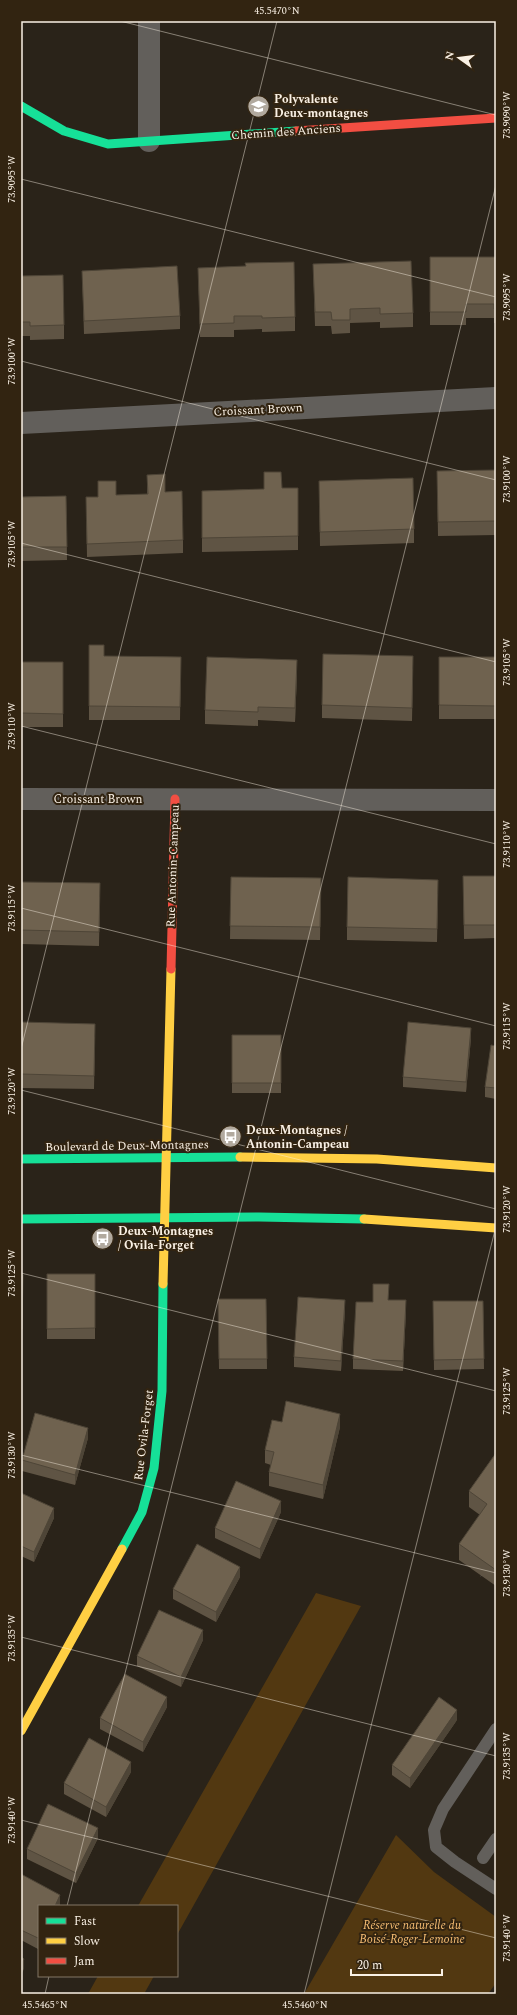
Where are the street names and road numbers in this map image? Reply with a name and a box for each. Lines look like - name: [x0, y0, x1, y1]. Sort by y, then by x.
- street label: Chemin des Anciens: [231, 119, 341, 145]
- street label: Croissant Brown: [213, 398, 303, 422]
- street label: Croissant Brown: [53, 790, 143, 809]
- street label: Rue Antonin-Campeau: [161, 804, 185, 928]
- street label: Boulevard de Deux-Montagnes: [45, 1135, 209, 1157]
- street label: Rue Ovila-Forget: [129, 1389, 159, 1481]

